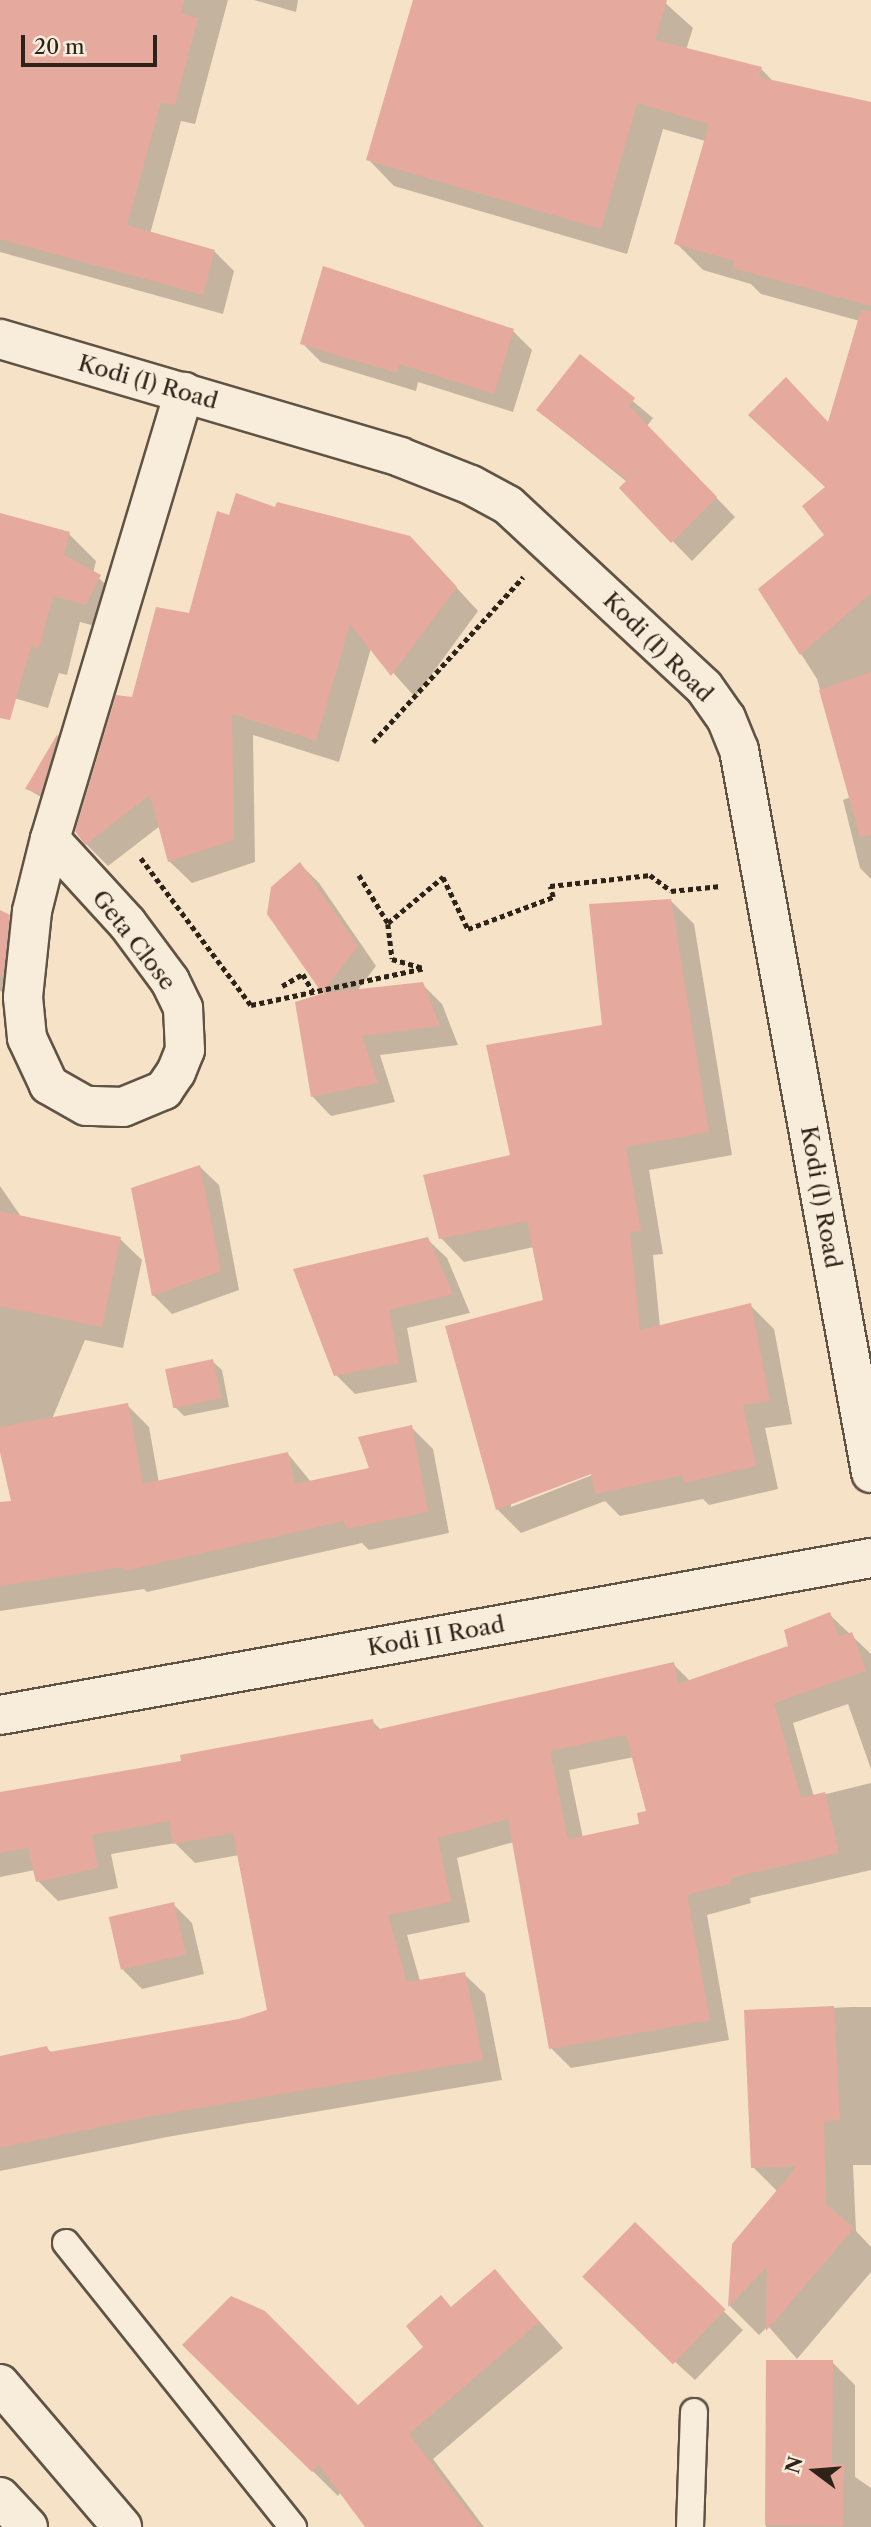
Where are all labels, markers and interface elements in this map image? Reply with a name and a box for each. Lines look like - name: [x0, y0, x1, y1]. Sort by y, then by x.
- scale bar: [24, 21, 161, 65]
- text: 20 m: [34, 34, 85, 59]
- street label: Kodi (I) Road: [75, 349, 221, 415]
- street label: Kodi (I) Road: [597, 586, 719, 708]
- street label: Geta Close: [86, 884, 182, 996]
- street label: Kodi (I) Road: [795, 1124, 847, 1270]
- street label: Kodi II Road: [365, 1610, 507, 1662]
- north arrow: [780, 2436, 850, 2506]
- text: N: [781, 2454, 808, 2476]

